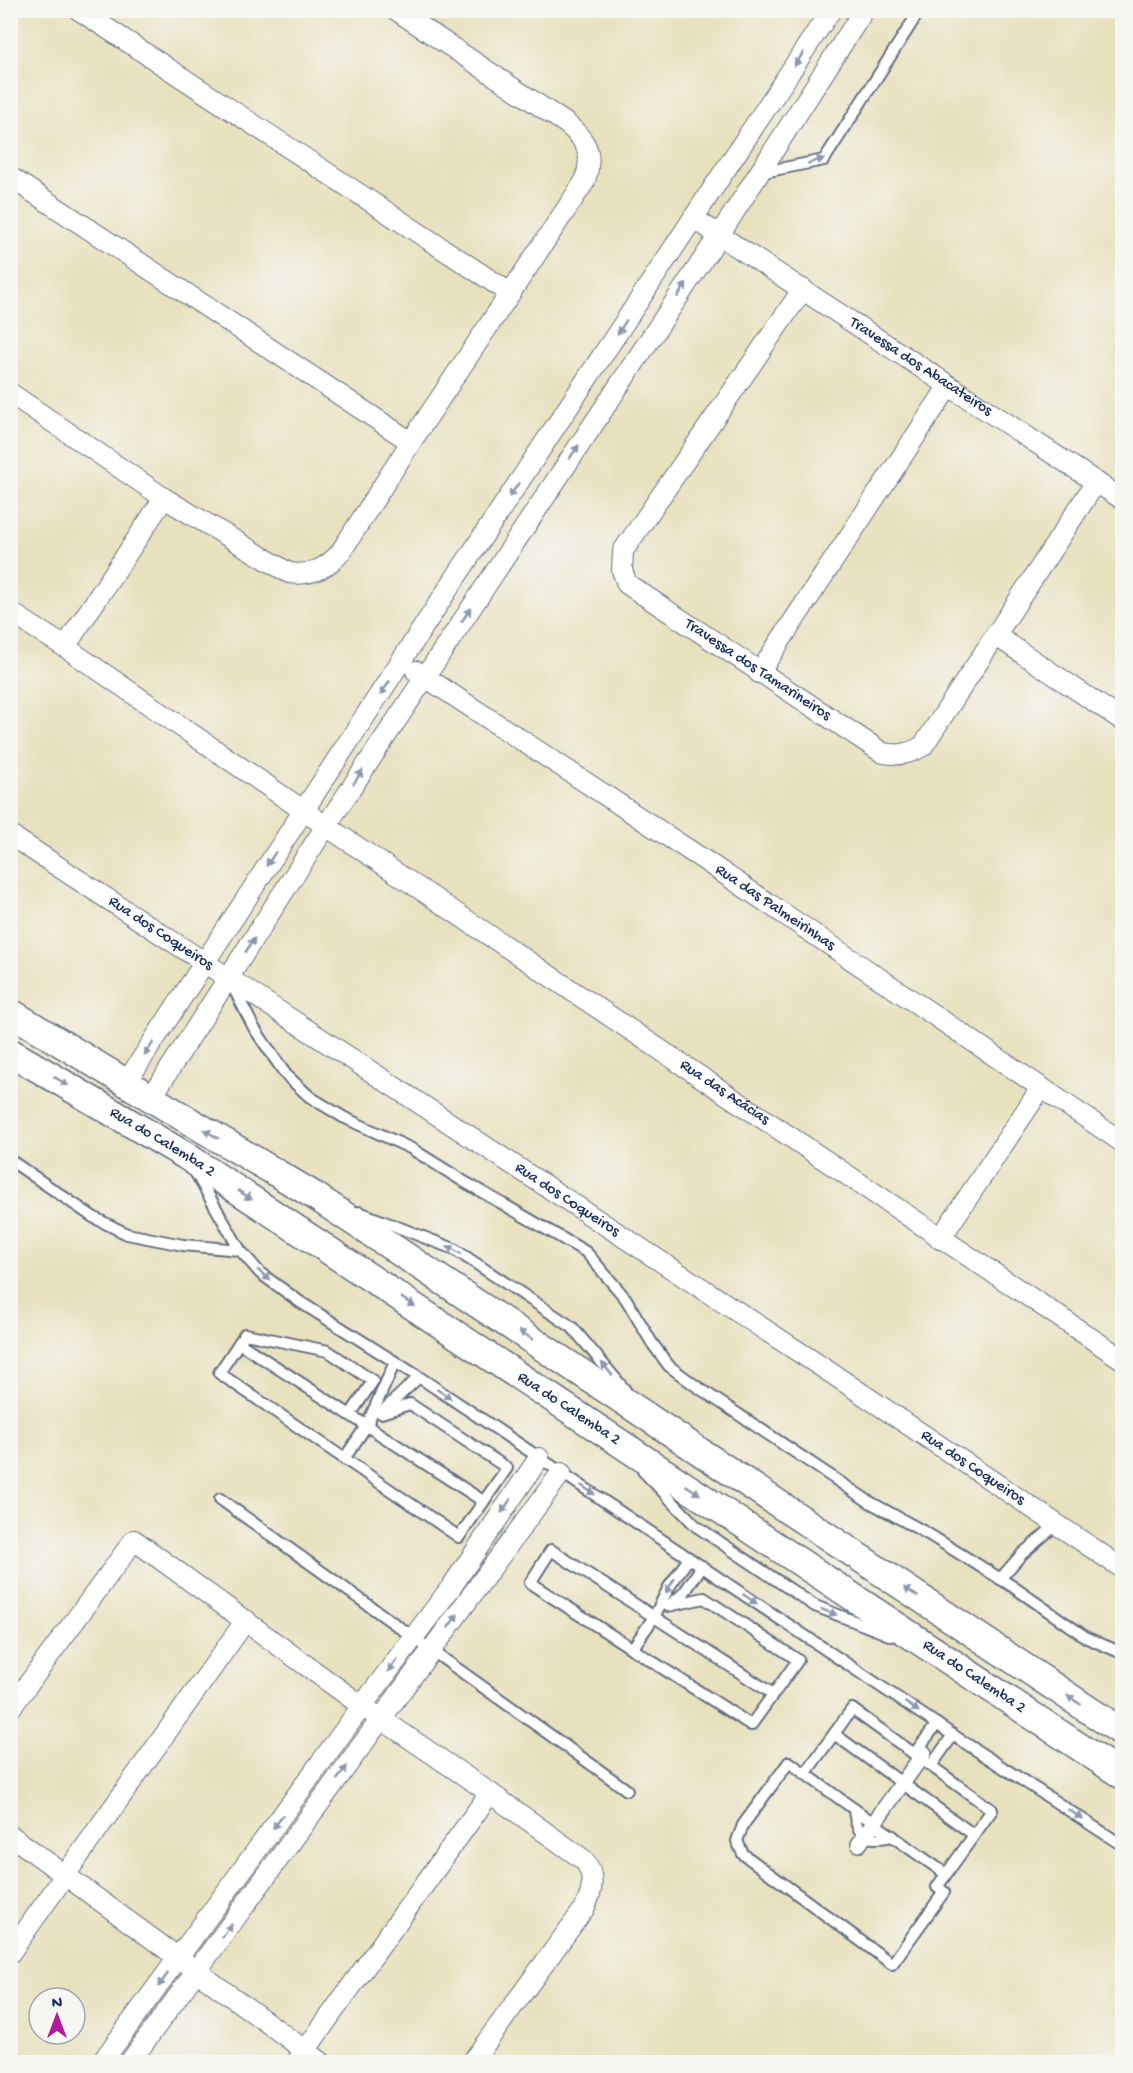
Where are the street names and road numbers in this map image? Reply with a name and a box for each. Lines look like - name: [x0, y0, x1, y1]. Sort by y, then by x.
- street label: Travessa dos Abacateiros: [845, 313, 997, 421]
- street label: Travessa dos Tamarineiros: [680, 614, 835, 726]
- street label: Rua das Palmeirinhas: [711, 861, 840, 956]
- street label: Rua dos Coqueiros: [104, 892, 218, 976]
- street label: Rua das Acácias: [676, 1056, 774, 1130]
- street label: Rua do Calemba 2: [106, 1103, 218, 1182]
- street label: Rua dos Coqueiros: [511, 1159, 624, 1242]
- street label: Rua do Calemba 2: [513, 1368, 624, 1450]
- street label: Rua dos Coqueiros: [917, 1426, 1029, 1510]
- street label: Rua do Calemba 2: [919, 1636, 1029, 1718]

